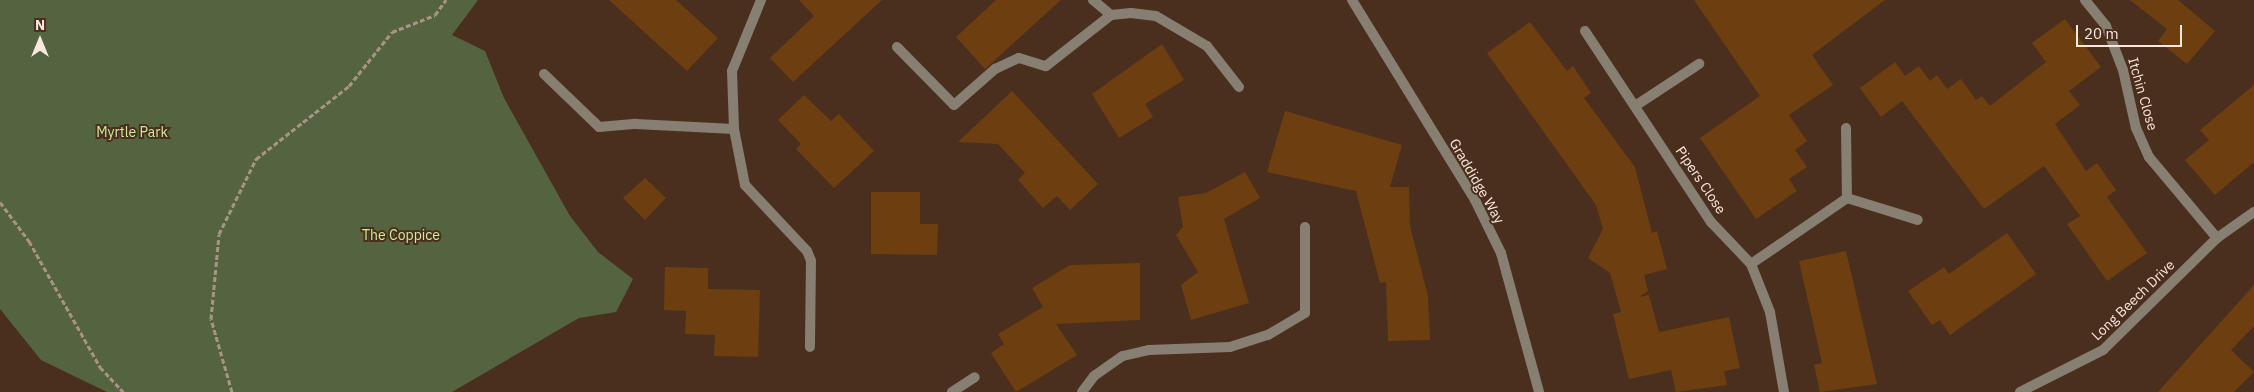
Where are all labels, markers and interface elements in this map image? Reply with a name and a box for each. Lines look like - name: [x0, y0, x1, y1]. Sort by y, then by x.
- north arrow: [15, 15, 65, 65]
- scale bar: [2079, 15, 2185, 47]
- text: N: [35, 16, 45, 34]
- text: 20 m: [2084, 24, 2119, 43]
- street label: Itchin Close: [2125, 56, 2161, 132]
- park label: Myrtle Park: [96, 124, 168, 140]
- street label: Graddidge Way: [1446, 136, 1508, 226]
- street label: Pipers Close: [1672, 143, 1730, 217]
- park label: The Coppice: [362, 227, 440, 243]
- street label: Long Beech Drive: [2088, 256, 2178, 344]

